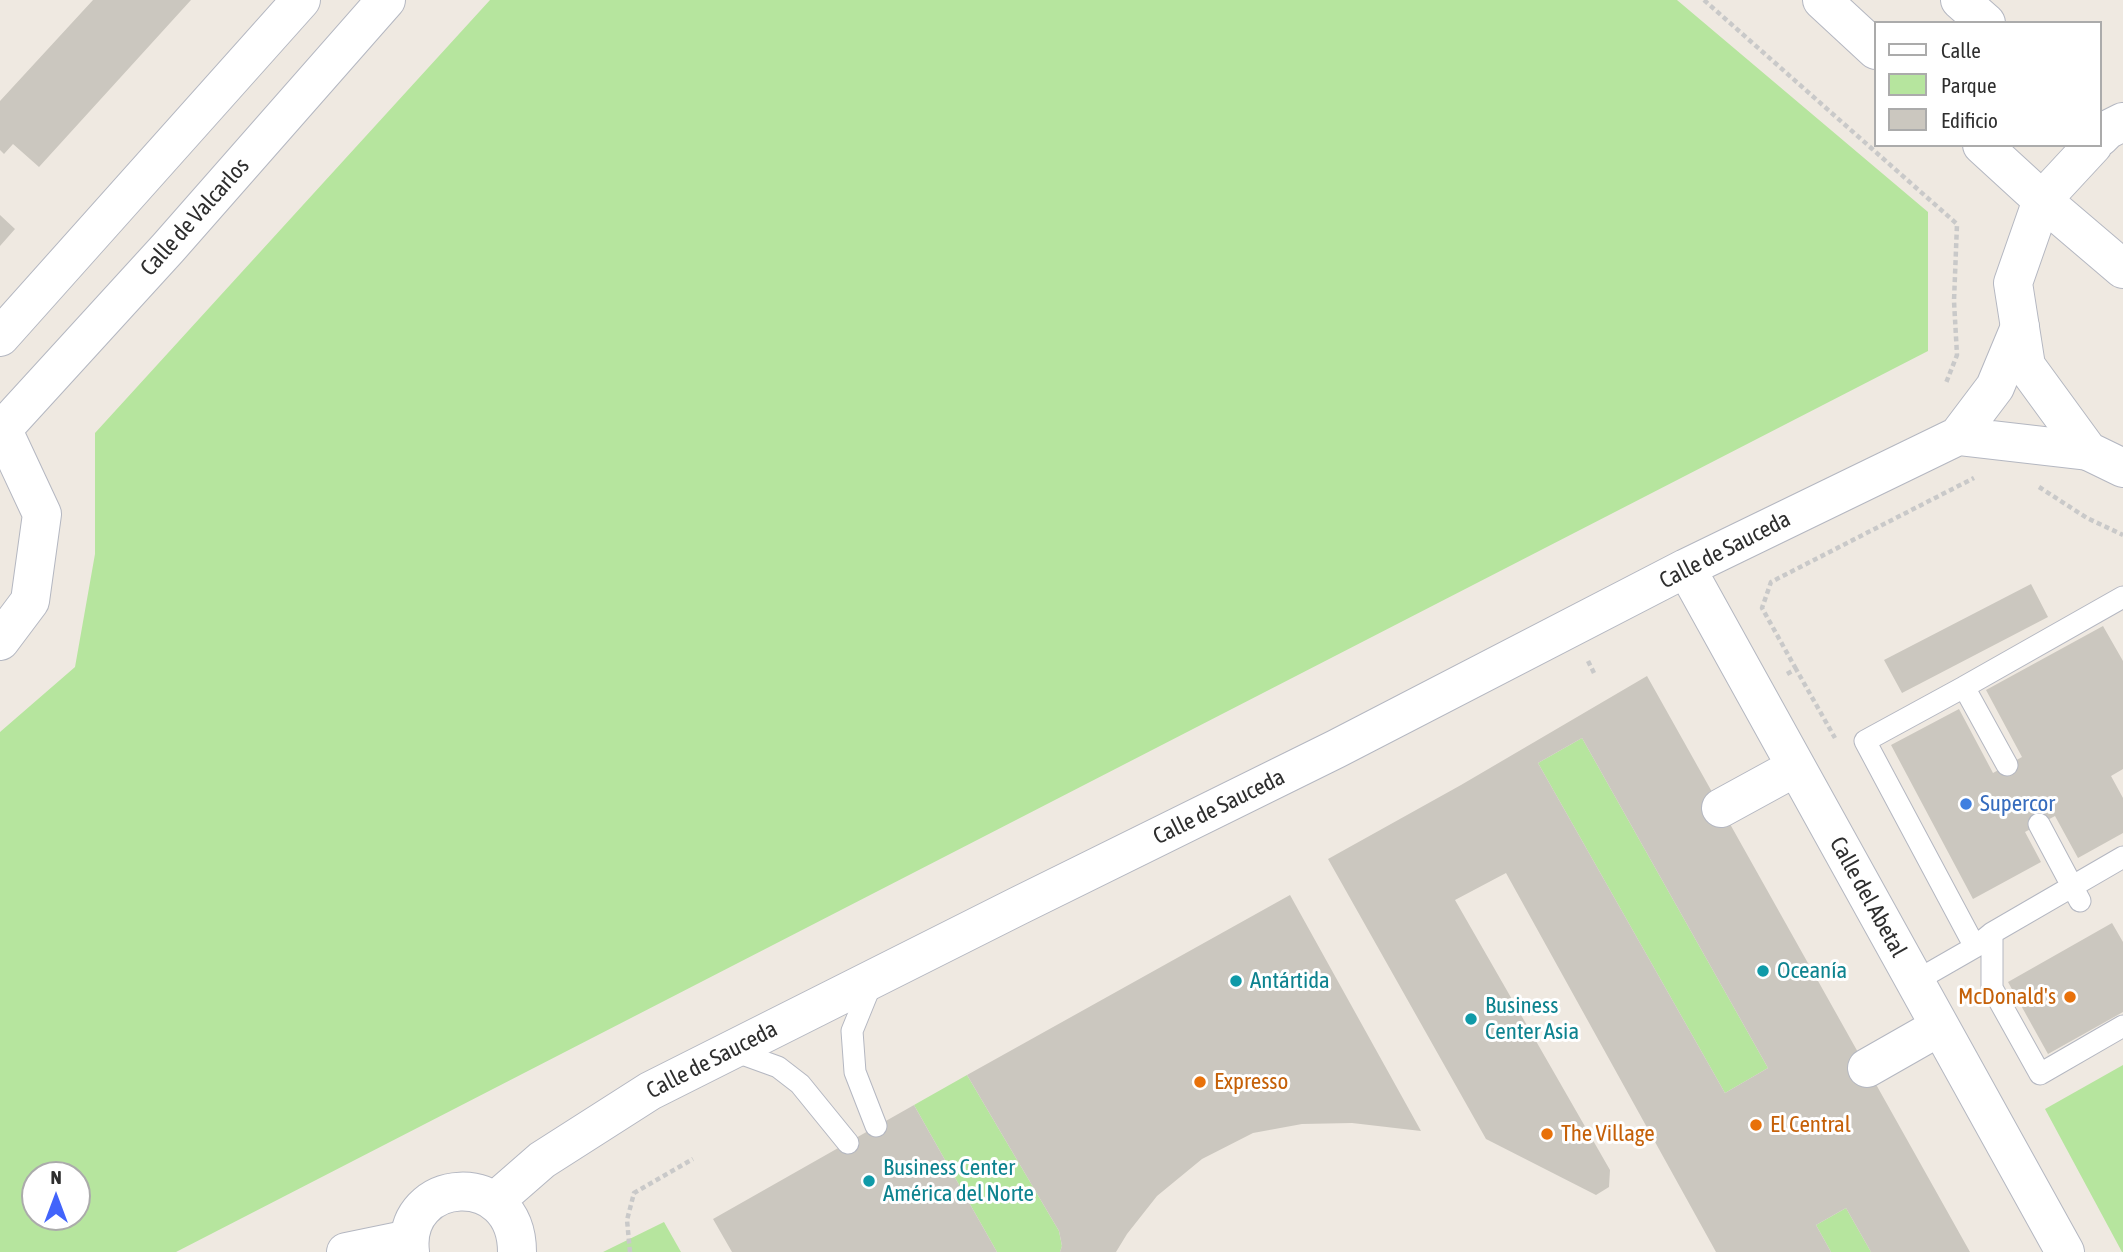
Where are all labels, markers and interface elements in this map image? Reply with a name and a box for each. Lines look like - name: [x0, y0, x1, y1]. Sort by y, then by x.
- legend: [1874, 21, 2102, 147]
- text: Calle: [1941, 38, 1981, 62]
- text: Parque: [1941, 73, 1996, 97]
- text: Edificio: [1941, 108, 1998, 132]
- street label: Calle de Valcarlos: [135, 152, 255, 282]
- street label: Calle de Sauceda: [1655, 505, 1795, 595]
- street label: Calle de Sauceda: [1149, 763, 1289, 851]
- place label: Supercor: [1980, 790, 2055, 818]
- marker: Supercor: [1958, 796, 1974, 812]
- street label: Calle del Abetal: [1824, 832, 1912, 962]
- place label: Oceanía: [1777, 957, 1847, 985]
- marker: Oceanía: [1755, 963, 1771, 979]
- place label: Antártida: [1250, 967, 1330, 995]
- marker: Antártida: [1228, 973, 1244, 989]
- place label: McDonald's: [1958, 983, 2056, 1011]
- marker: McDonald's: [2062, 989, 2078, 1005]
- place label: Business Center Asia: [1485, 992, 1579, 1046]
- marker: Business Center Asia: [1463, 1011, 1479, 1027]
- street label: Calle de Sauceda: [642, 1015, 782, 1105]
- place label: Expresso: [1214, 1068, 1288, 1096]
- marker: Expresso: [1192, 1074, 1208, 1090]
- place label: El Central: [1770, 1111, 1851, 1139]
- marker: El Central: [1748, 1117, 1764, 1133]
- place label: The Village: [1561, 1120, 1655, 1148]
- marker: The Village: [1539, 1126, 1555, 1142]
- place label: Business Center América del Norte: [883, 1154, 1034, 1208]
- north arrow: [21, 1161, 91, 1231]
- text: N: [50, 1166, 62, 1188]
- marker: Business Center América del Norte: [861, 1173, 877, 1189]

